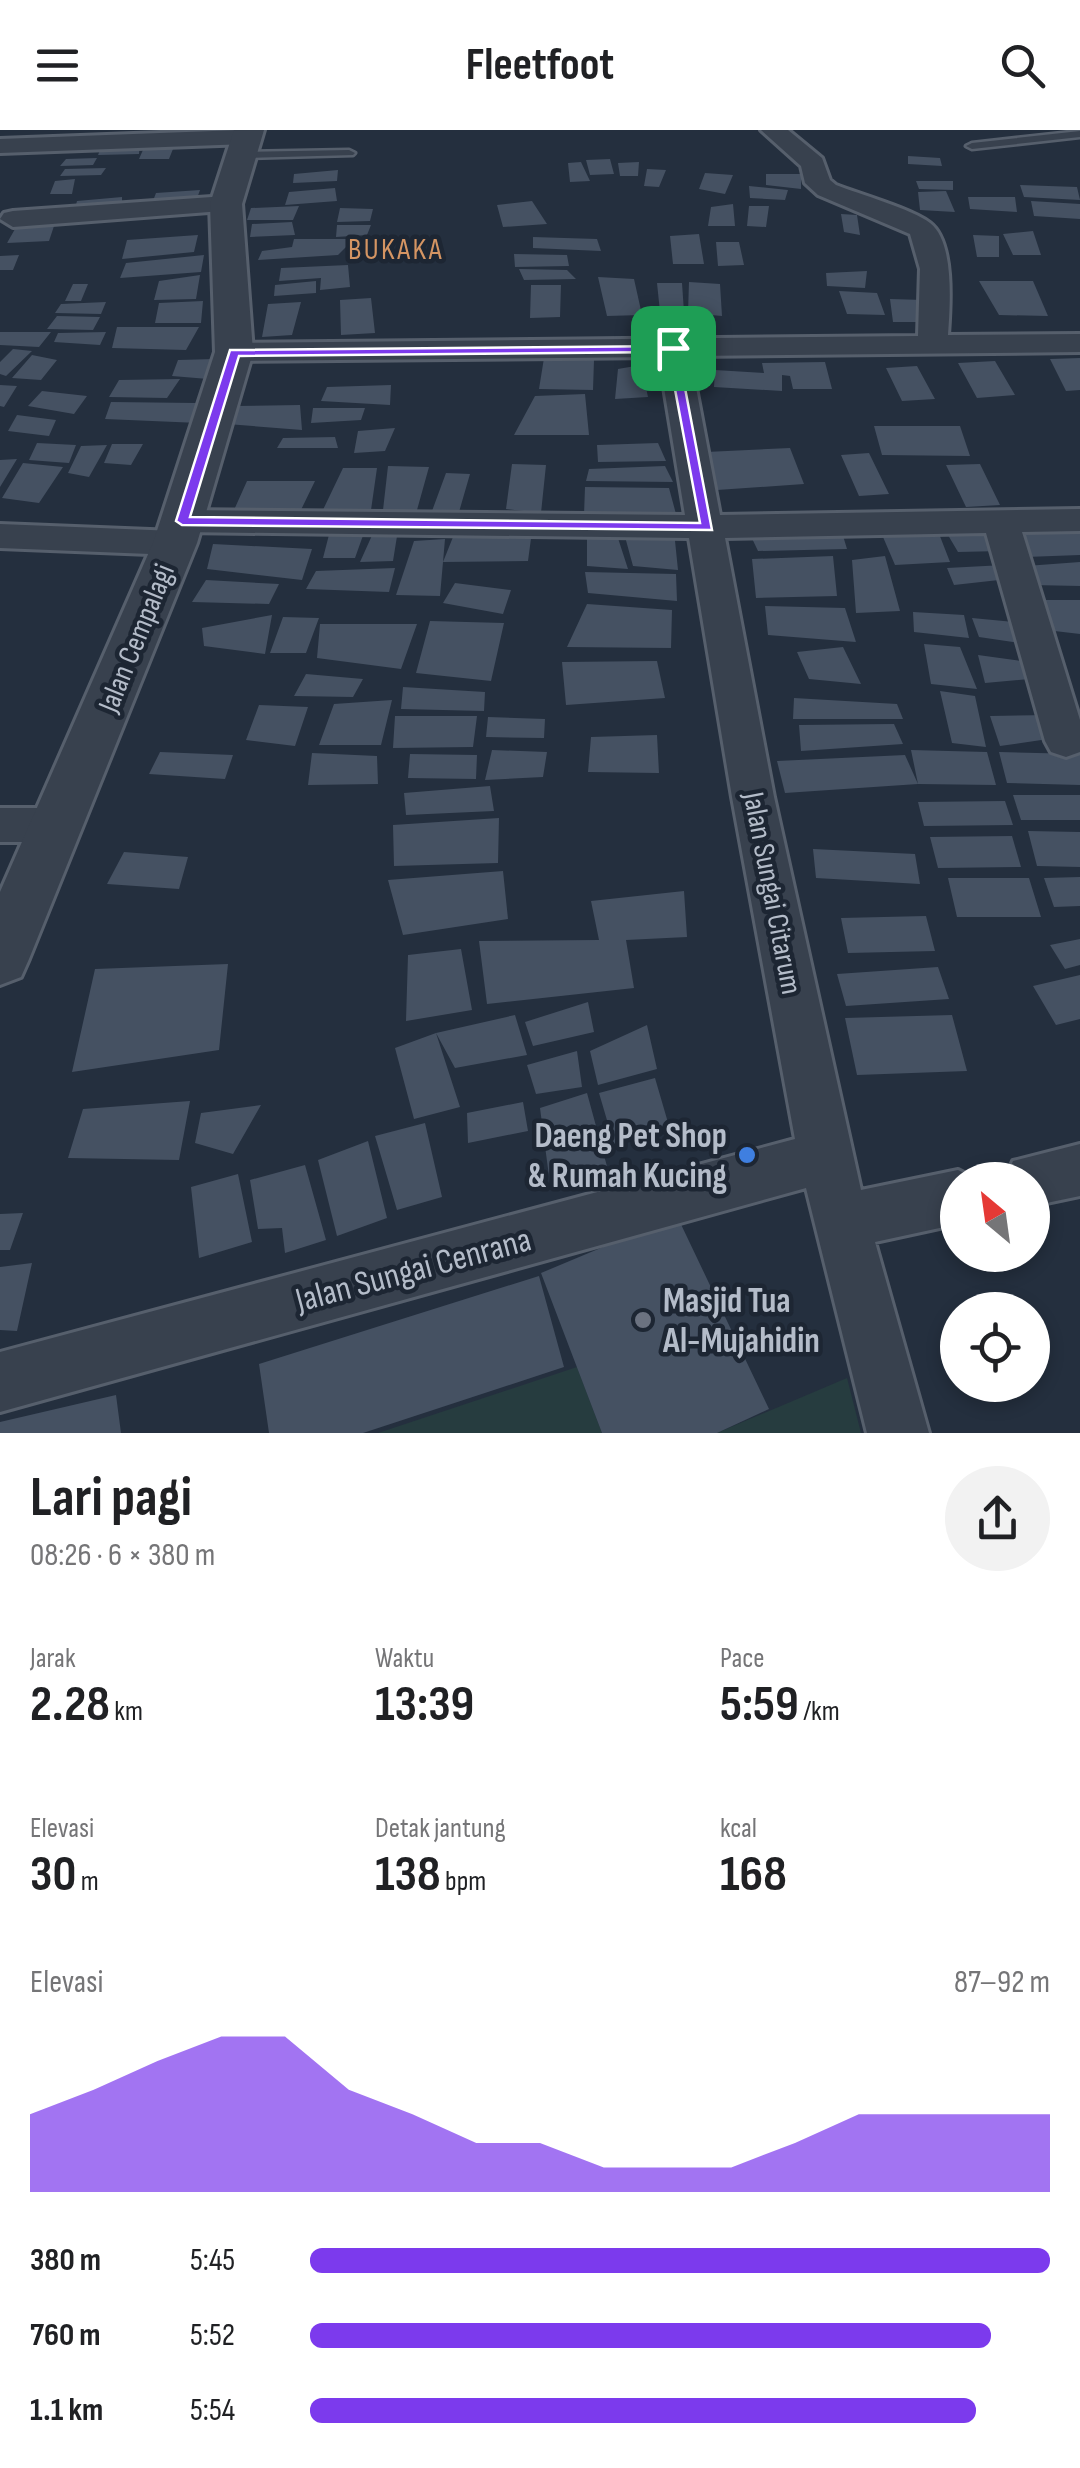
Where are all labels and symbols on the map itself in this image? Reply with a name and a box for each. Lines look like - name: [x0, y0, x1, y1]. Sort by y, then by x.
- district label: BUKAKA: [348, 232, 444, 268]
- pin: [631, 306, 716, 391]
- street label: Jalan Cempalagi: [91, 559, 183, 719]
- street label: Jalan Sungai Citarum: [735, 788, 809, 997]
- place label: Daeng Pet Shop & Rumah Kucing: [528, 1115, 727, 1198]
- marker: Daeng Pet Shop & Rumah Kucing: [736, 1144, 758, 1166]
- north arrow: [940, 1162, 1050, 1272]
- street label: Jalan Sungai Cenrana: [290, 1218, 536, 1323]
- place label: Masjid Tua Al-Mujahidin: [662, 1280, 820, 1363]
- marker: Masjid Tua Al-Mujahidin: [632, 1309, 654, 1331]

